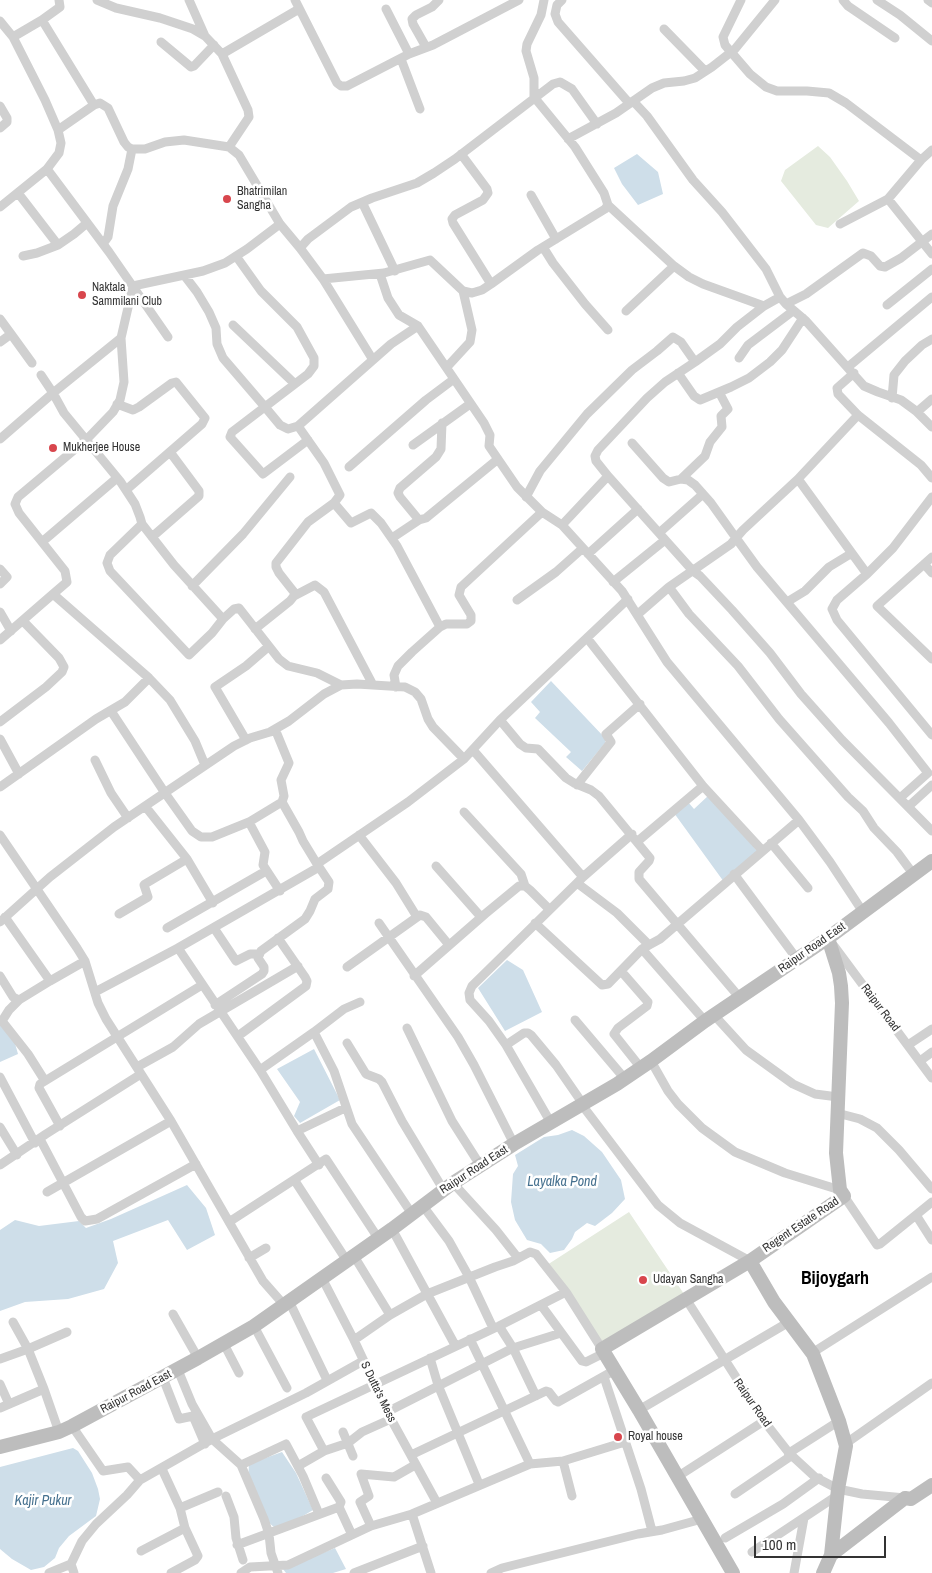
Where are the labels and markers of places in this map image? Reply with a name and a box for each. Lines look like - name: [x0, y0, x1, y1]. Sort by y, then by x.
- place label: Bhatrimilan Sangha: [237, 185, 287, 213]
- marker: Bhatrimilan Sangha: [221, 193, 233, 205]
- place label: Naktala Sammilani Club: [92, 281, 162, 309]
- marker: Naktala Sammilani Club: [76, 289, 88, 301]
- place label: Mukherjee House: [63, 441, 140, 455]
- marker: Mukherjee House: [47, 442, 59, 454]
- place label: Udayan Sangha: [653, 1273, 724, 1287]
- marker: Udayan Sangha: [637, 1274, 649, 1286]
- place label: Royal house: [628, 1430, 683, 1444]
- marker: Royal house: [612, 1431, 624, 1443]

